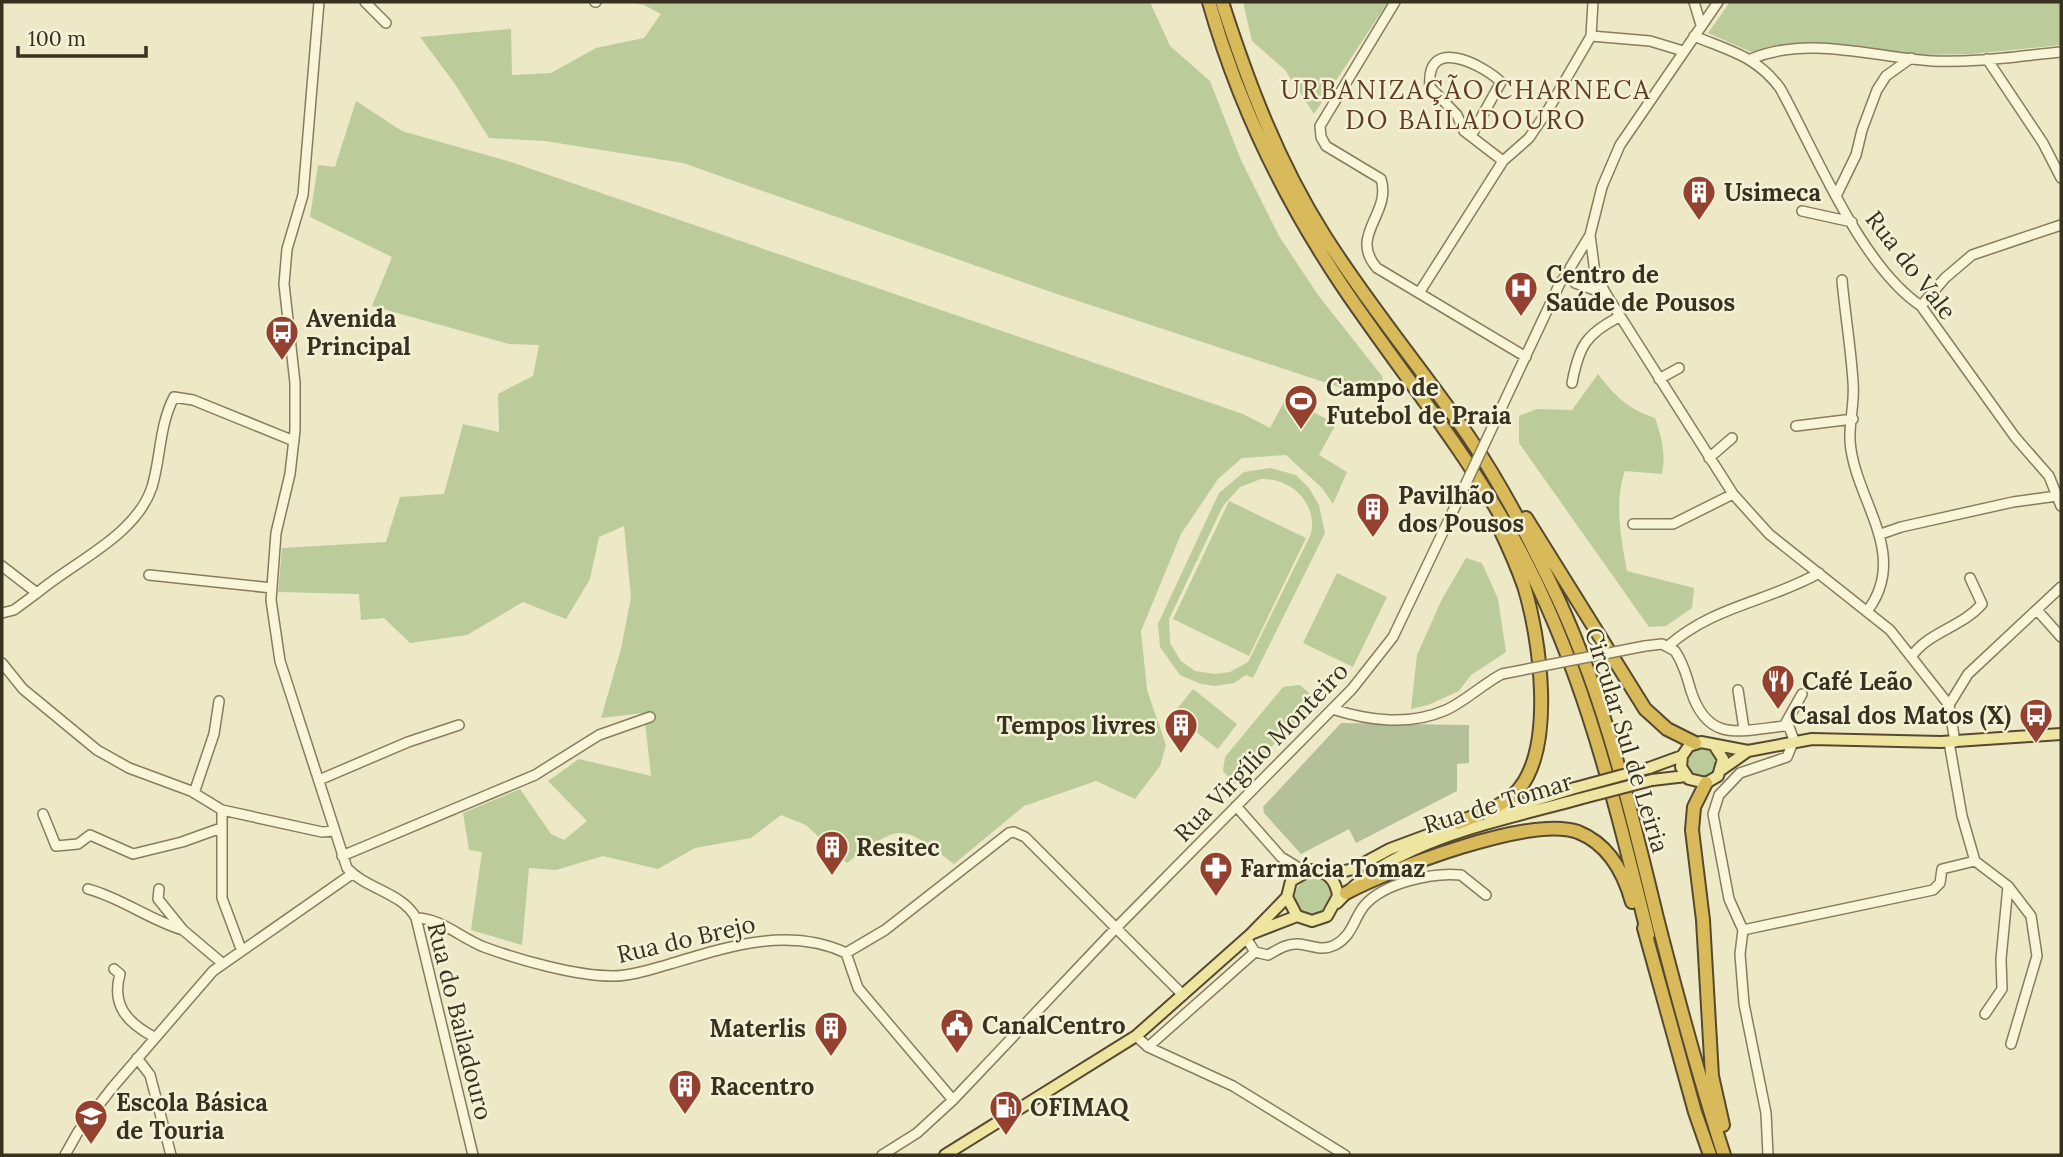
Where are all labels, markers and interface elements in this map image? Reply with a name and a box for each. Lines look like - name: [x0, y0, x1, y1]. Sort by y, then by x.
- scale bar: [18, 14, 145, 58]
- text: 100 m: [28, 25, 86, 52]
- district label: URBANIZAÇÃO CHARNECA DO BAILADOURO: [1281, 73, 1651, 136]
- building icon: Usimeca: [1680, 173, 1718, 222]
- place label: Usimeca: [1724, 177, 1821, 208]
- street label: Rua do Vale: [1859, 204, 1963, 326]
- place label: Centro de Saúde de Pousos: [1546, 259, 1735, 318]
- hospital icon: Centro de Saúde de Pousos: [1502, 269, 1540, 318]
- place label: Avenida Principal: [306, 303, 411, 362]
- bus stop icon: Avenida Principal: [263, 313, 301, 362]
- place label: Campo de Futebol de Praia: [1326, 372, 1512, 431]
- sports icon: Campo de Futebol de Praia: [1282, 382, 1320, 431]
- place label: Pavilhão dos Pousos: [1398, 480, 1524, 539]
- building icon: Pavilhão dos Pousos: [1354, 490, 1392, 539]
- street label: Circular Sul de Leiria: [1578, 624, 1676, 856]
- street label: Rua Virgílio Monteiro: [1167, 656, 1355, 848]
- restaurant icon: Café Leão: [1759, 662, 1797, 711]
- place label: Café Leão: [1802, 666, 1913, 697]
- bus stop icon: Casal dos Matos (X): [2017, 696, 2055, 745]
- place label: Casal dos Matos (X): [1790, 700, 2011, 731]
- building icon: Tempos livres: [1162, 706, 1200, 755]
- place label: Tempos livres: [997, 710, 1156, 741]
- street label: Rua de Tomar: [1420, 765, 1577, 840]
- building icon: Resitec: [813, 828, 851, 877]
- place label: Resitec: [856, 832, 940, 863]
- pharmacy icon: Farmácia Tomaz: [1197, 849, 1235, 898]
- place label: Farmácia Tomaz: [1240, 853, 1426, 884]
- street label: Rua do Brejo: [614, 908, 758, 970]
- street label: Rua do Bailadouro: [420, 919, 500, 1123]
- public building icon: CanalCentro: [938, 1006, 976, 1055]
- building icon: Materlis: [812, 1009, 850, 1058]
- place label: CanalCentro: [982, 1010, 1126, 1041]
- place label: Materlis: [709, 1013, 806, 1044]
- building icon: Racentro: [666, 1067, 704, 1116]
- place label: Racentro: [710, 1071, 814, 1102]
- place label: Escola Básica de Touria: [116, 1087, 268, 1146]
- fuel station icon: OFIMAQ: [987, 1088, 1025, 1137]
- place label: OFIMAQ: [1030, 1092, 1130, 1123]
- school or university icon: Escola Básica de Touria: [72, 1097, 110, 1146]

